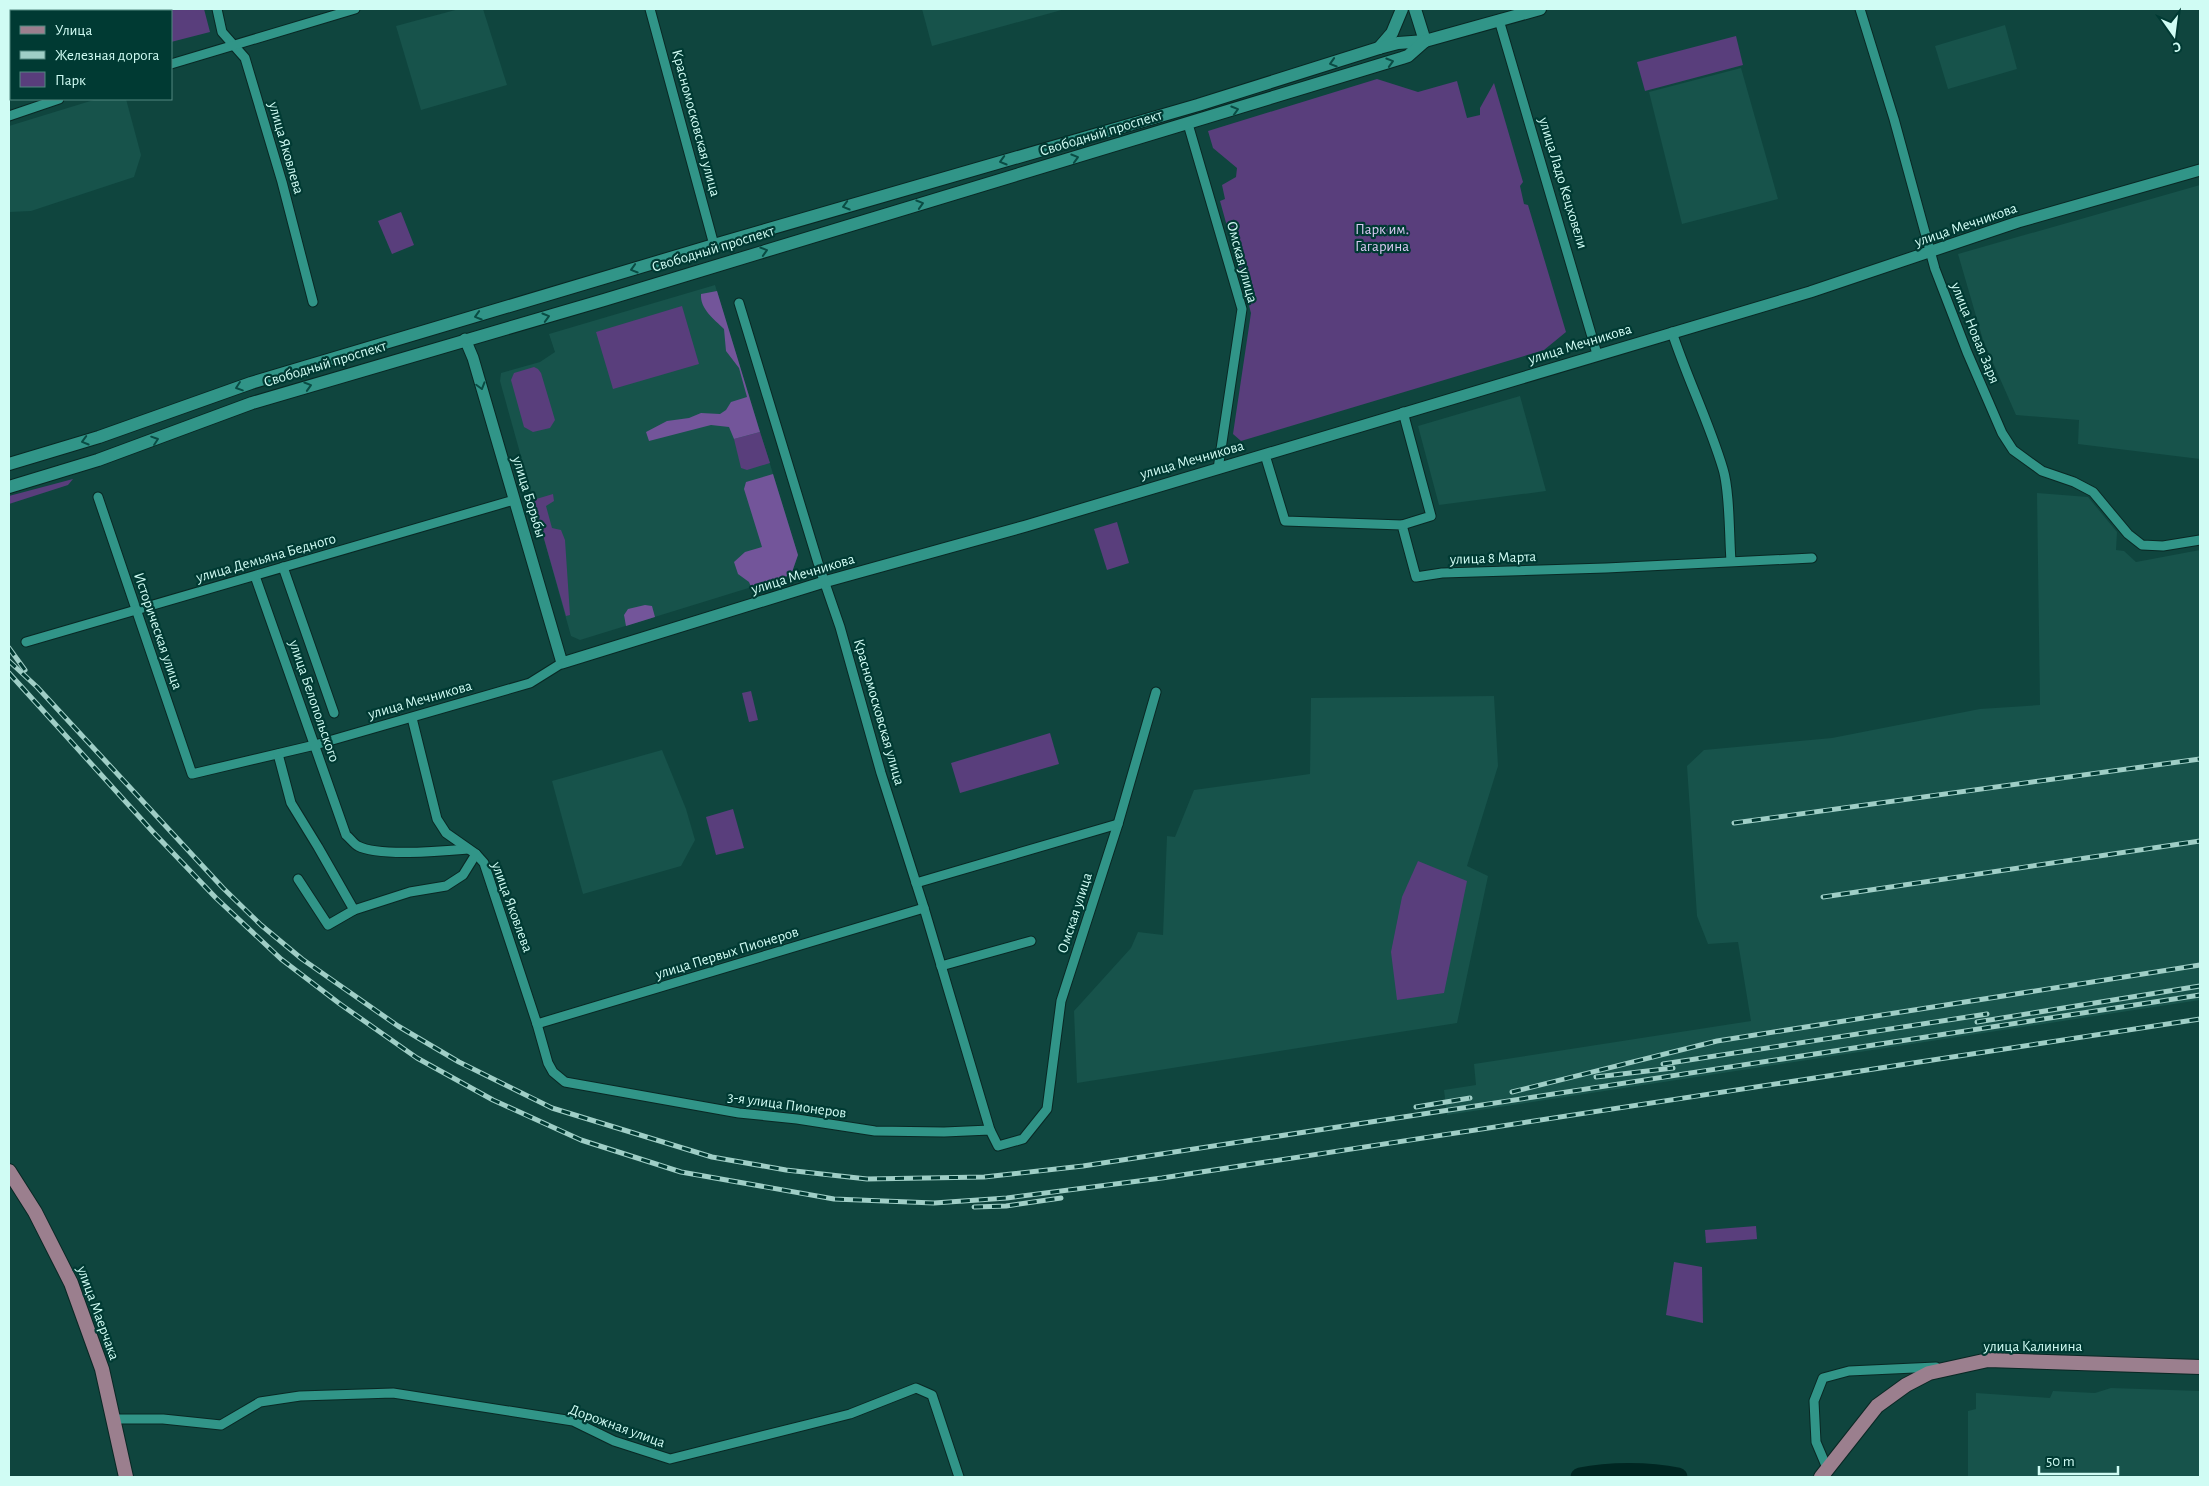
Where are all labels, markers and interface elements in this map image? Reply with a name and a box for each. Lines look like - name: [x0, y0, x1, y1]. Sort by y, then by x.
- legend: [10, 10, 172, 100]
- north arrow: [2149, 10, 2199, 60]
- text: Улица: [55, 23, 92, 38]
- text: С: [2171, 39, 2182, 54]
- text: Железная дорога: [55, 48, 160, 63]
- street label: Красномосковская улица: [669, 48, 723, 198]
- one-way arrow: [1329, 57, 1338, 67]
- one-way arrow: [1386, 57, 1394, 67]
- text: Парк: [55, 73, 86, 88]
- street label: улица Яковлева: [265, 99, 306, 196]
- one-way arrow: [1230, 105, 1239, 115]
- street label: Свободный проспект: [1038, 107, 1165, 159]
- street label: улица Ладо Кецховели: [1536, 115, 1590, 250]
- one-way arrow: [1071, 153, 1079, 163]
- one-way arrow: [999, 156, 1007, 166]
- one-way arrow: [915, 200, 923, 210]
- street label: улица Мечникова: [1912, 200, 2019, 250]
- one-way arrow: [843, 201, 851, 211]
- street label: Омская улица: [1224, 220, 1260, 305]
- park label: Парк им. Гагарина: [1355, 222, 1409, 254]
- street label: Свободный проспект: [650, 223, 777, 275]
- one-way arrow: [759, 246, 767, 256]
- one-way arrow: [630, 264, 638, 274]
- street label: улица Новая Заря: [1948, 279, 2002, 386]
- one-way arrow: [474, 310, 483, 320]
- one-way arrow: [541, 312, 549, 322]
- street label: улица Мечникова: [1526, 321, 1634, 367]
- street label: Свободный проспект: [262, 338, 389, 390]
- one-way arrow: [475, 381, 485, 389]
- one-way arrow: [235, 382, 243, 392]
- one-way arrow: [304, 382, 312, 392]
- one-way arrow: [81, 435, 90, 445]
- one-way arrow: [151, 436, 159, 446]
- street label: улица Мечникова: [1137, 438, 1246, 482]
- street label: улица Борьбы: [509, 453, 549, 540]
- street label: улица Демьяна Бедного: [194, 531, 337, 585]
- street label: улица 8 Марта: [1448, 549, 1537, 567]
- street label: улица Мечникова: [749, 551, 857, 597]
- street label: Историческая улица: [131, 571, 185, 692]
- street label: улица Белопольского: [286, 637, 342, 764]
- street label: Красномосковская улица: [851, 637, 907, 787]
- street label: улица Мечникова: [365, 678, 474, 722]
- street label: улица Яковлева: [488, 859, 535, 954]
- street label: Омская улица: [1055, 871, 1095, 955]
- street label: улица Первых Пионеров: [653, 924, 800, 982]
- street label: 3-я улица Пионеров: [727, 1089, 847, 1121]
- street label: улица Маерчака: [74, 1263, 122, 1362]
- street label: улица Калинина: [1983, 1339, 2083, 1354]
- street label: Дорожная улица: [567, 1402, 667, 1450]
- scale bar: [2039, 1444, 2118, 1476]
- text: 50 m: [2046, 1454, 2075, 1469]

